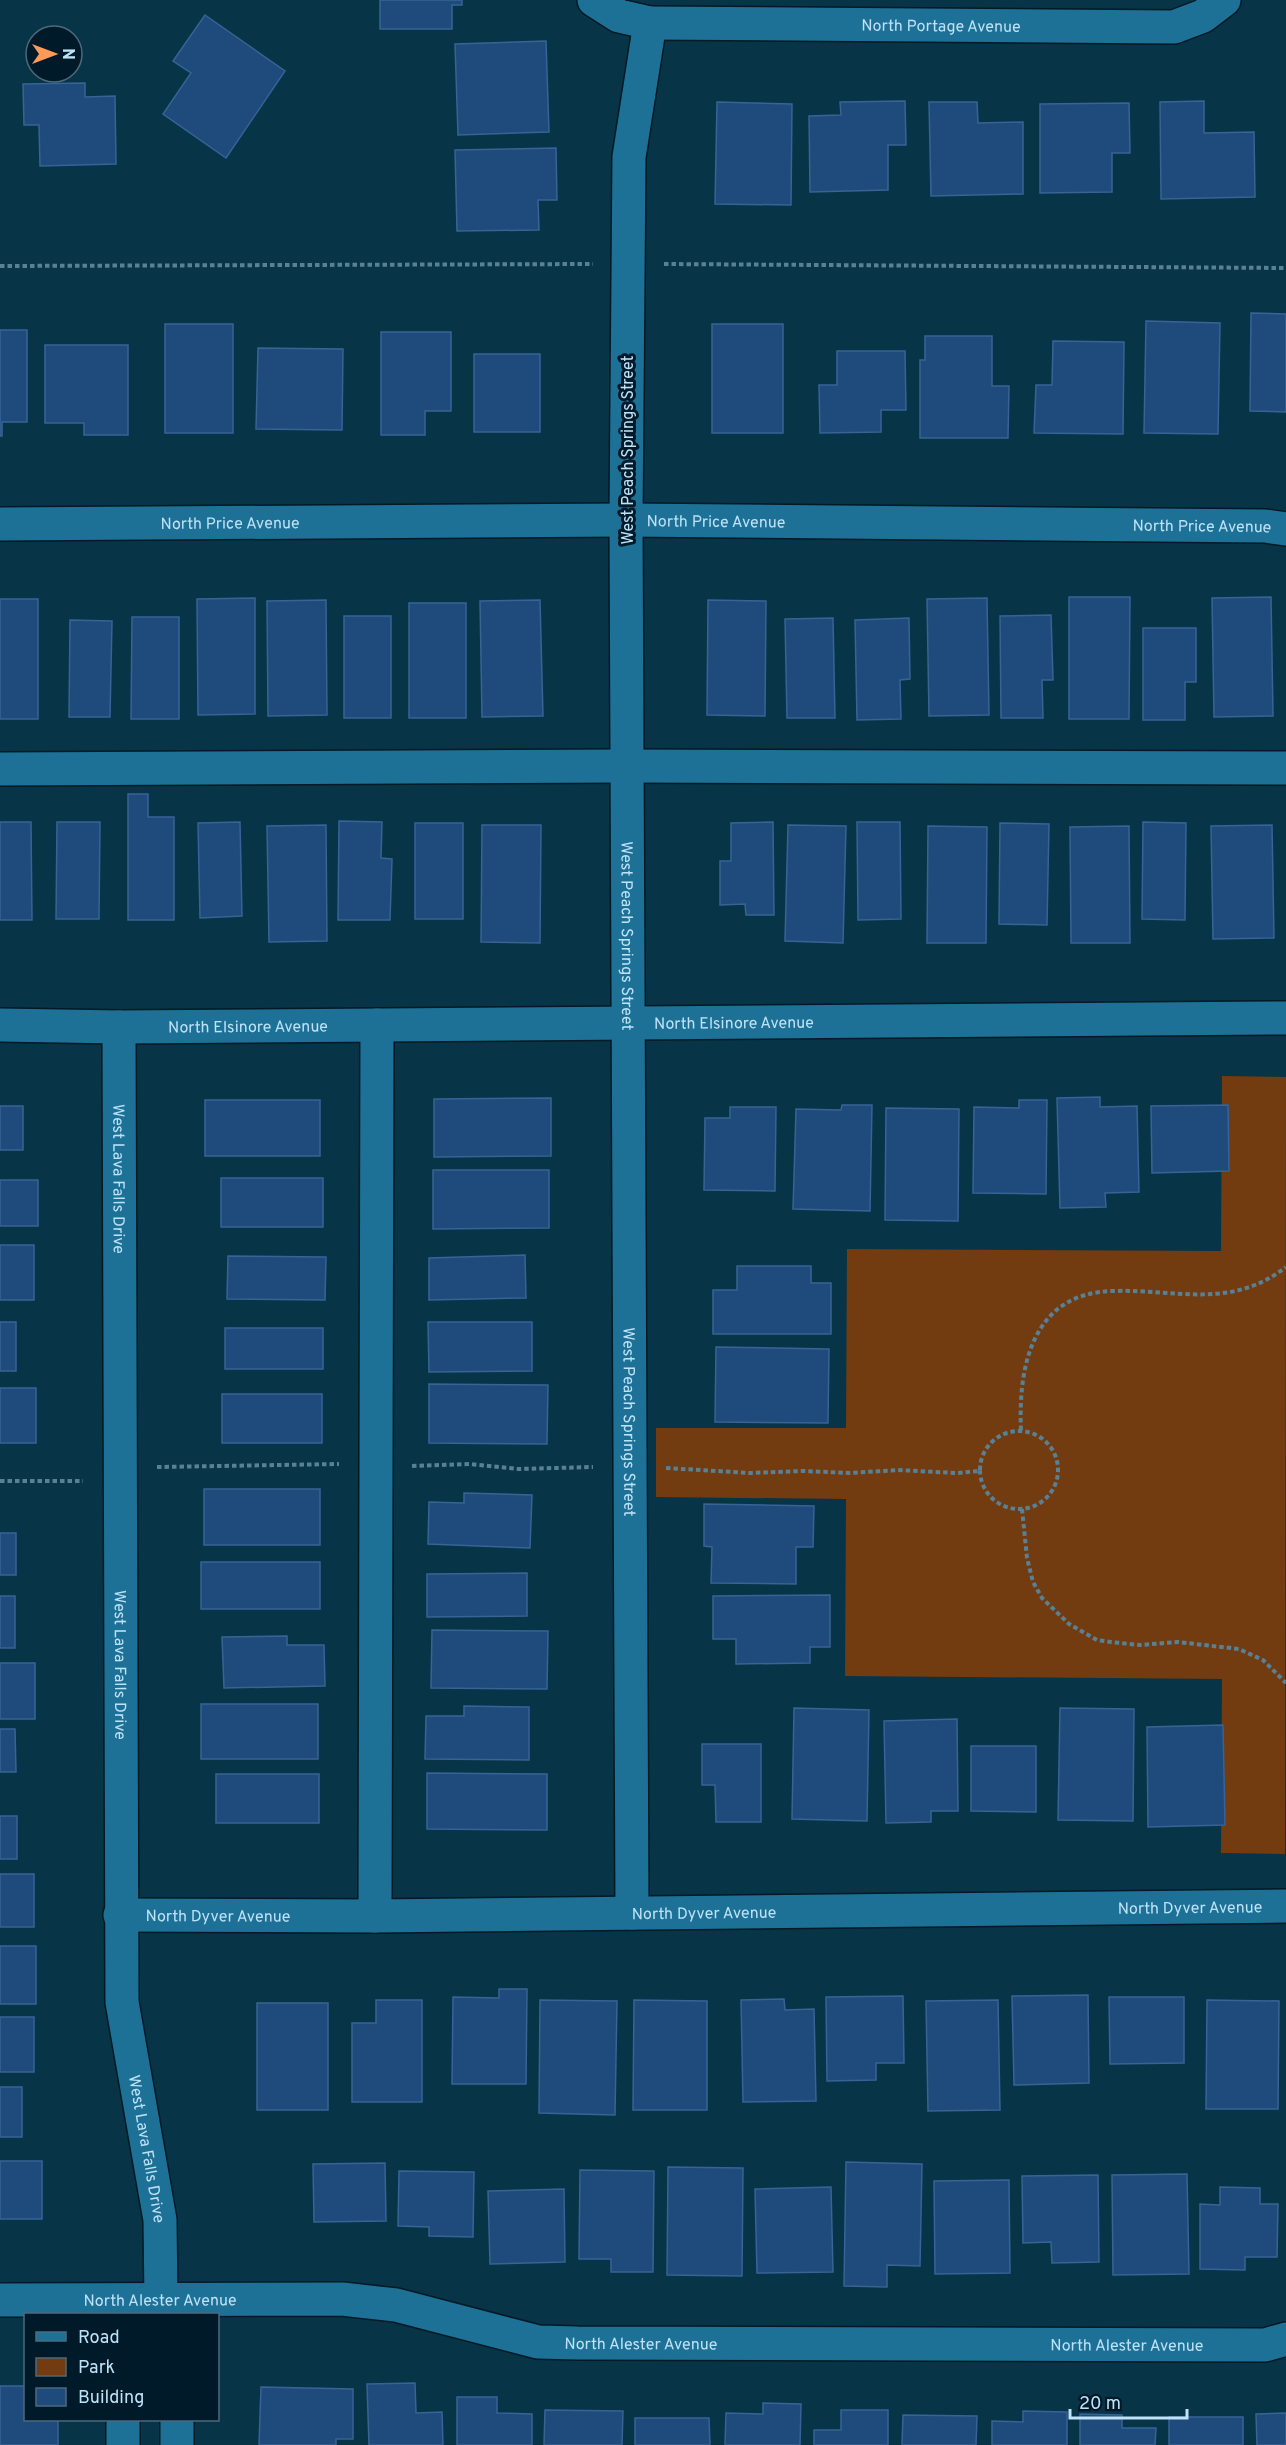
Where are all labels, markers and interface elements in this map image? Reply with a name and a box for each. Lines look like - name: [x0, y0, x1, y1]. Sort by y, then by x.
- street label: North Portage Avenue: [861, 17, 1021, 38]
- north arrow: [24, 24, 84, 84]
- text: N: [57, 48, 77, 60]
- street label: West Peach Springs Street: [619, 355, 639, 545]
- street label: North Price Avenue: [646, 512, 786, 533]
- street label: North Price Avenue: [160, 514, 300, 535]
- street label: North Price Avenue: [1132, 517, 1273, 539]
- street label: West Peach Springs Street: [615, 841, 636, 1031]
- street label: North Elsinore Avenue: [654, 1014, 814, 1035]
- street label: North Elsinore Avenue: [168, 1017, 328, 1039]
- street label: West Lava Falls Drive: [107, 1104, 128, 1254]
- street label: West Peach Springs Street: [617, 1327, 638, 1517]
- street label: West Lava Falls Drive: [109, 1590, 129, 1740]
- street label: North Dyver Avenue: [1118, 1898, 1262, 1920]
- street label: North Dyver Avenue: [632, 1904, 776, 1925]
- street label: North Dyver Avenue: [146, 1907, 290, 1928]
- street label: West Lava Falls Drive: [123, 2074, 168, 2225]
- street label: North Alester Avenue: [83, 2291, 237, 2312]
- legend: [24, 2313, 219, 2421]
- text: Road: [78, 2327, 120, 2350]
- street label: North Alester Avenue: [564, 2335, 717, 2355]
- street label: North Alester Avenue: [1050, 2336, 1203, 2357]
- text: Park: [78, 2357, 115, 2380]
- scale bar: [1070, 2382, 1187, 2420]
- text: Building: [78, 2387, 144, 2410]
- text: 20 m: [1079, 2393, 1121, 2416]

